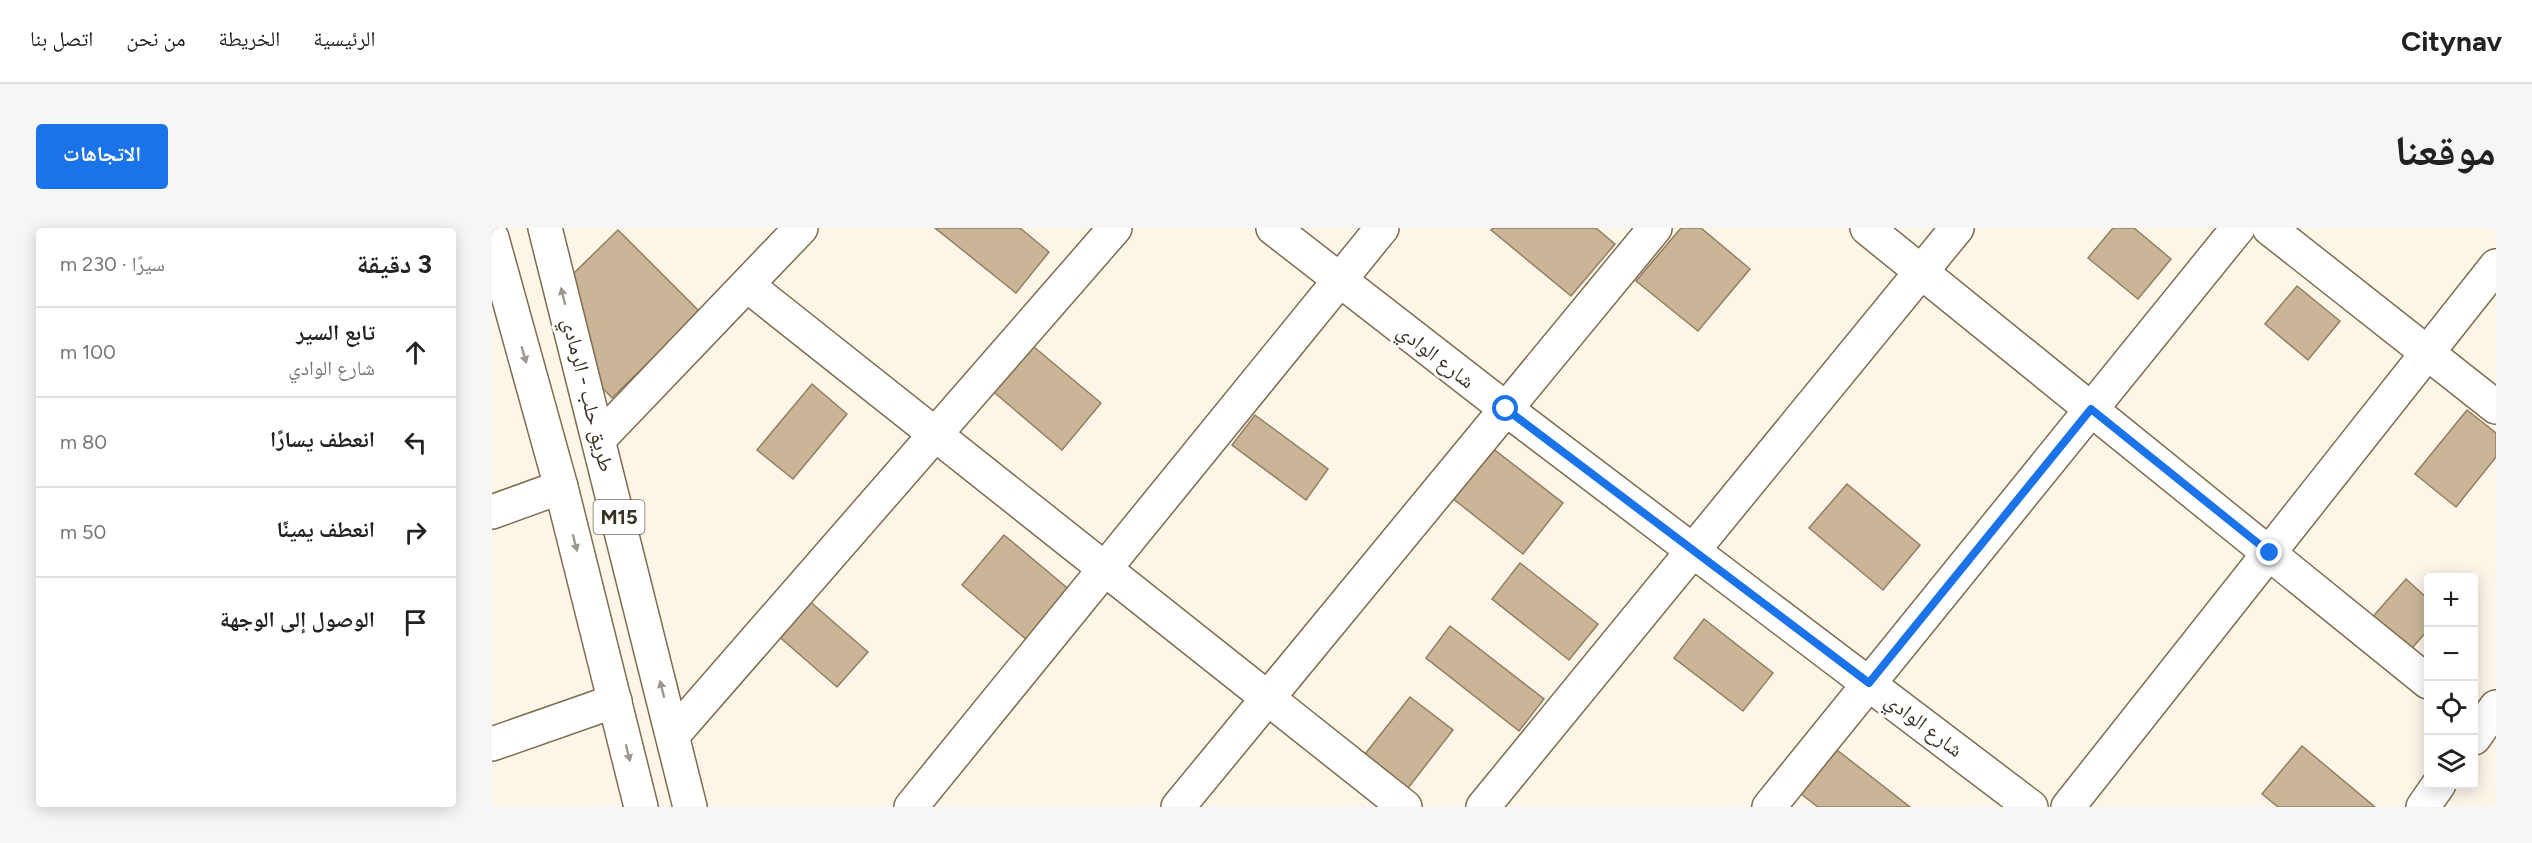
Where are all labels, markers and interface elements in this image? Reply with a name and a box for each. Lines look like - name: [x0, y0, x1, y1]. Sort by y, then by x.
- text: Citynav: [2401, 24, 2502, 58]
- text: اتصل بنا: [30, 26, 93, 51]
- text: من نحن: [126, 26, 185, 51]
- text: الخريطة: [218, 26, 280, 51]
- text: الرئيسية: [313, 26, 376, 51]
- button: الاتجاهات: [36, 124, 168, 189]
- text: موقعنا: [2395, 125, 2496, 176]
- text: 3 دقيقة: [357, 248, 432, 280]
- text: سيرًا · 230 m: [60, 252, 165, 276]
- one-way arrow: [557, 287, 567, 305]
- street label: طريق حلب - الرمادي: [553, 315, 620, 475]
- street label: شارع الوادي: [1390, 318, 1480, 397]
- text: تابع السير: [296, 319, 375, 346]
- icon: ahead: [399, 336, 432, 369]
- text: 100 m: [60, 340, 116, 364]
- one-way arrow: [520, 346, 529, 364]
- text: شارع الوادي: [288, 356, 375, 380]
- route start: [1492, 395, 1518, 421]
- text: انعطف يسارًا: [270, 426, 375, 453]
- icon: left: [399, 426, 432, 459]
- text: 80 m: [60, 430, 107, 454]
- road number: M15: [594, 500, 644, 534]
- text: انعطف يمينًا: [276, 516, 375, 543]
- icon: right: [399, 516, 432, 549]
- text: 50 m: [60, 520, 106, 544]
- one-way arrow: [570, 534, 580, 552]
- route end: [2256, 539, 2282, 565]
- map controls: [2424, 573, 2478, 789]
- button: +: [2424, 573, 2478, 627]
- text: الوصول إلى الوجهة: [220, 606, 375, 633]
- icon: arrive: [399, 606, 432, 639]
- button: −: [2424, 627, 2478, 681]
- one-way arrow: [657, 680, 667, 698]
- button: locate: [2424, 681, 2478, 735]
- street label: شارع الوادي: [1878, 687, 1968, 765]
- button: layers: [2424, 735, 2478, 789]
- one-way arrow: [623, 743, 633, 762]

